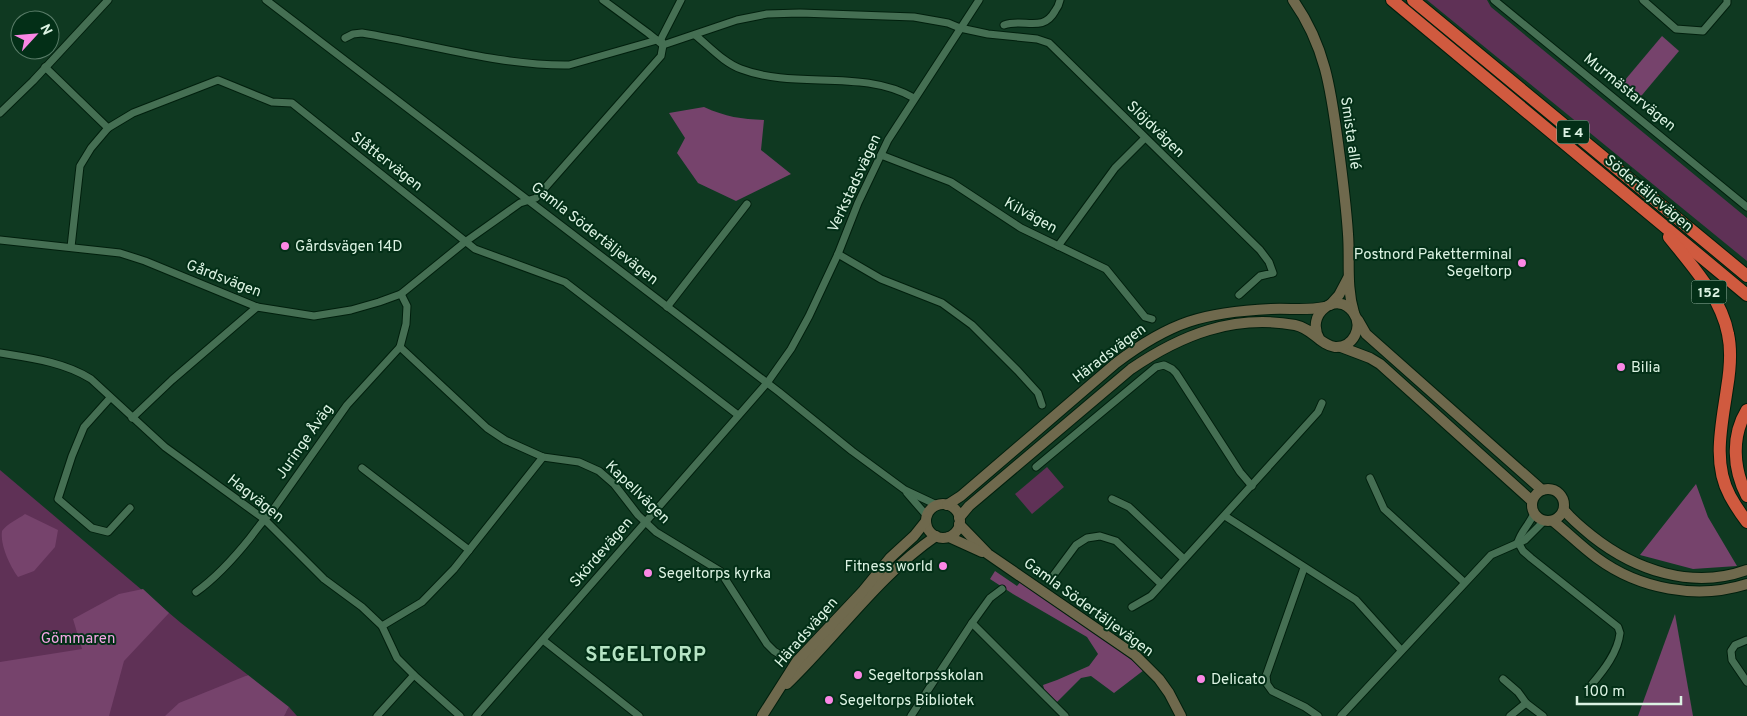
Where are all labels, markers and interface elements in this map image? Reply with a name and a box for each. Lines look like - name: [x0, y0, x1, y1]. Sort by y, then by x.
- north arrow: [10, 10, 60, 60]
- text: N: [35, 22, 55, 38]
- street label: Murmästarvägen: [1579, 50, 1679, 136]
- street label: Smista allé: [1335, 96, 1364, 171]
- street label: Slöjdvägen: [1122, 98, 1188, 163]
- road number: E 4: [1557, 120, 1589, 144]
- street label: Slåttervägen: [346, 128, 426, 196]
- street label: Verkstadsvägen: [824, 132, 886, 236]
- street label: Södertäljevägen: [1600, 152, 1696, 237]
- street label: Gamla Södertäljevägen: [527, 179, 662, 290]
- street label: Kilvägen: [1000, 194, 1060, 239]
- place label: Gårdsvägen 14D: [295, 238, 403, 257]
- marker: Gårdsvägen 14D: [279, 240, 291, 252]
- place label: Postnord Paketterminal Segeltorp: [1354, 246, 1512, 282]
- street label: Gårdsvägen: [183, 256, 264, 302]
- marker: Postnord Paketterminal Segeltorp: [1516, 257, 1528, 269]
- road number: 152: [1692, 280, 1726, 304]
- street label: Häradsvägen: [1069, 320, 1150, 388]
- place label: Bilia: [1631, 359, 1660, 378]
- marker: Bilia: [1615, 361, 1627, 373]
- street label: Juringe Åväg: [272, 401, 338, 483]
- street label: Kapellvägen: [601, 458, 673, 529]
- street label: Hagvägen: [223, 471, 287, 527]
- street label: Skördevägen: [566, 514, 638, 592]
- street label: Gamla Södertäljevägen: [1019, 555, 1157, 662]
- place label: Fitness world: [845, 558, 933, 577]
- marker: Fitness world: [937, 560, 949, 572]
- place label: Segeltorps kyrka: [658, 565, 771, 584]
- marker: Segeltorps kyrka: [642, 567, 654, 579]
- street label: Häradsvägen: [771, 594, 843, 672]
- park label: Gömmaren: [41, 630, 115, 649]
- district label: SEGELTORP: [585, 643, 707, 669]
- place label: Segeltorpsskolan: [868, 667, 984, 686]
- marker: Segeltorpsskolan: [852, 669, 864, 681]
- place label: Delicato: [1211, 671, 1266, 690]
- marker: Delicato: [1195, 673, 1207, 685]
- scale bar: [1577, 674, 1681, 706]
- text: 100 m: [1584, 683, 1625, 702]
- place label: Segeltorps Bibliotek: [839, 692, 975, 711]
- marker: Segeltorps Bibliotek: [823, 694, 835, 706]

